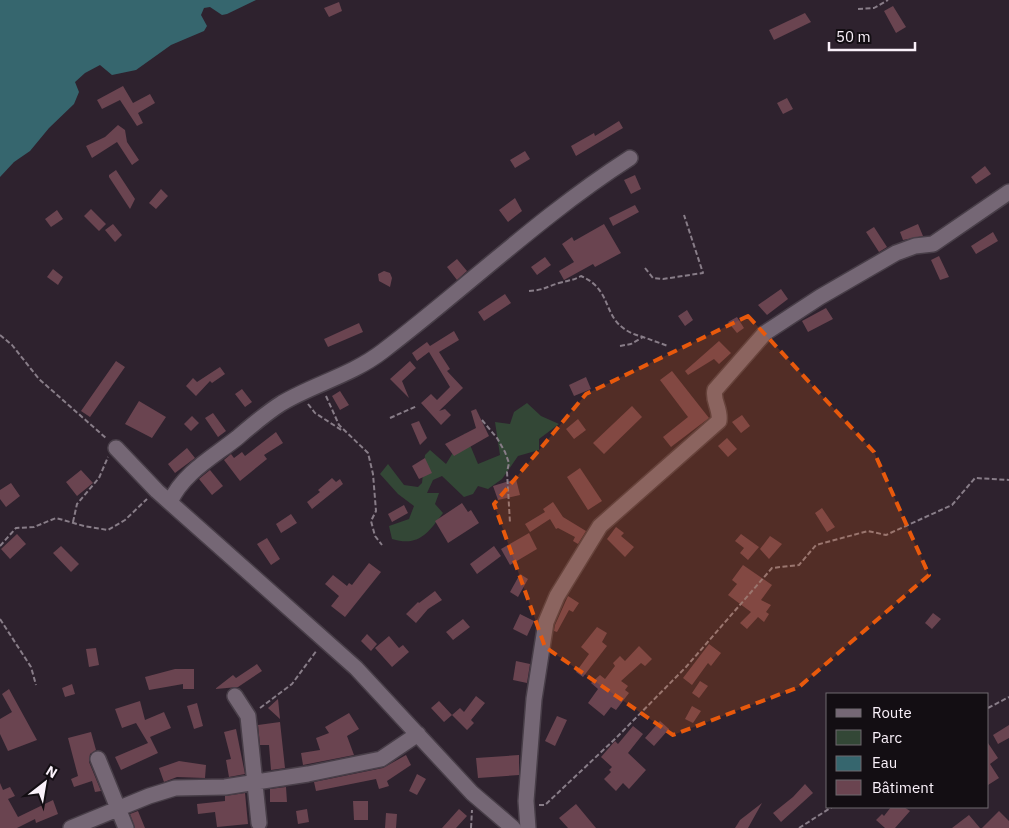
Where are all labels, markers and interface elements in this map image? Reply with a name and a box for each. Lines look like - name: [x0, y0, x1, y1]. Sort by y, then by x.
- scale bar: [829, 20, 915, 52]
- text: 50 m: [836, 27, 871, 46]
- legend: [826, 693, 989, 808]
- text: Route: [872, 703, 912, 722]
- text: Parc: [872, 728, 902, 747]
- text: Eau: [872, 753, 897, 772]
- north arrow: [20, 758, 70, 808]
- text: N: [43, 762, 61, 782]
- text: Bâtiment: [872, 778, 934, 797]

